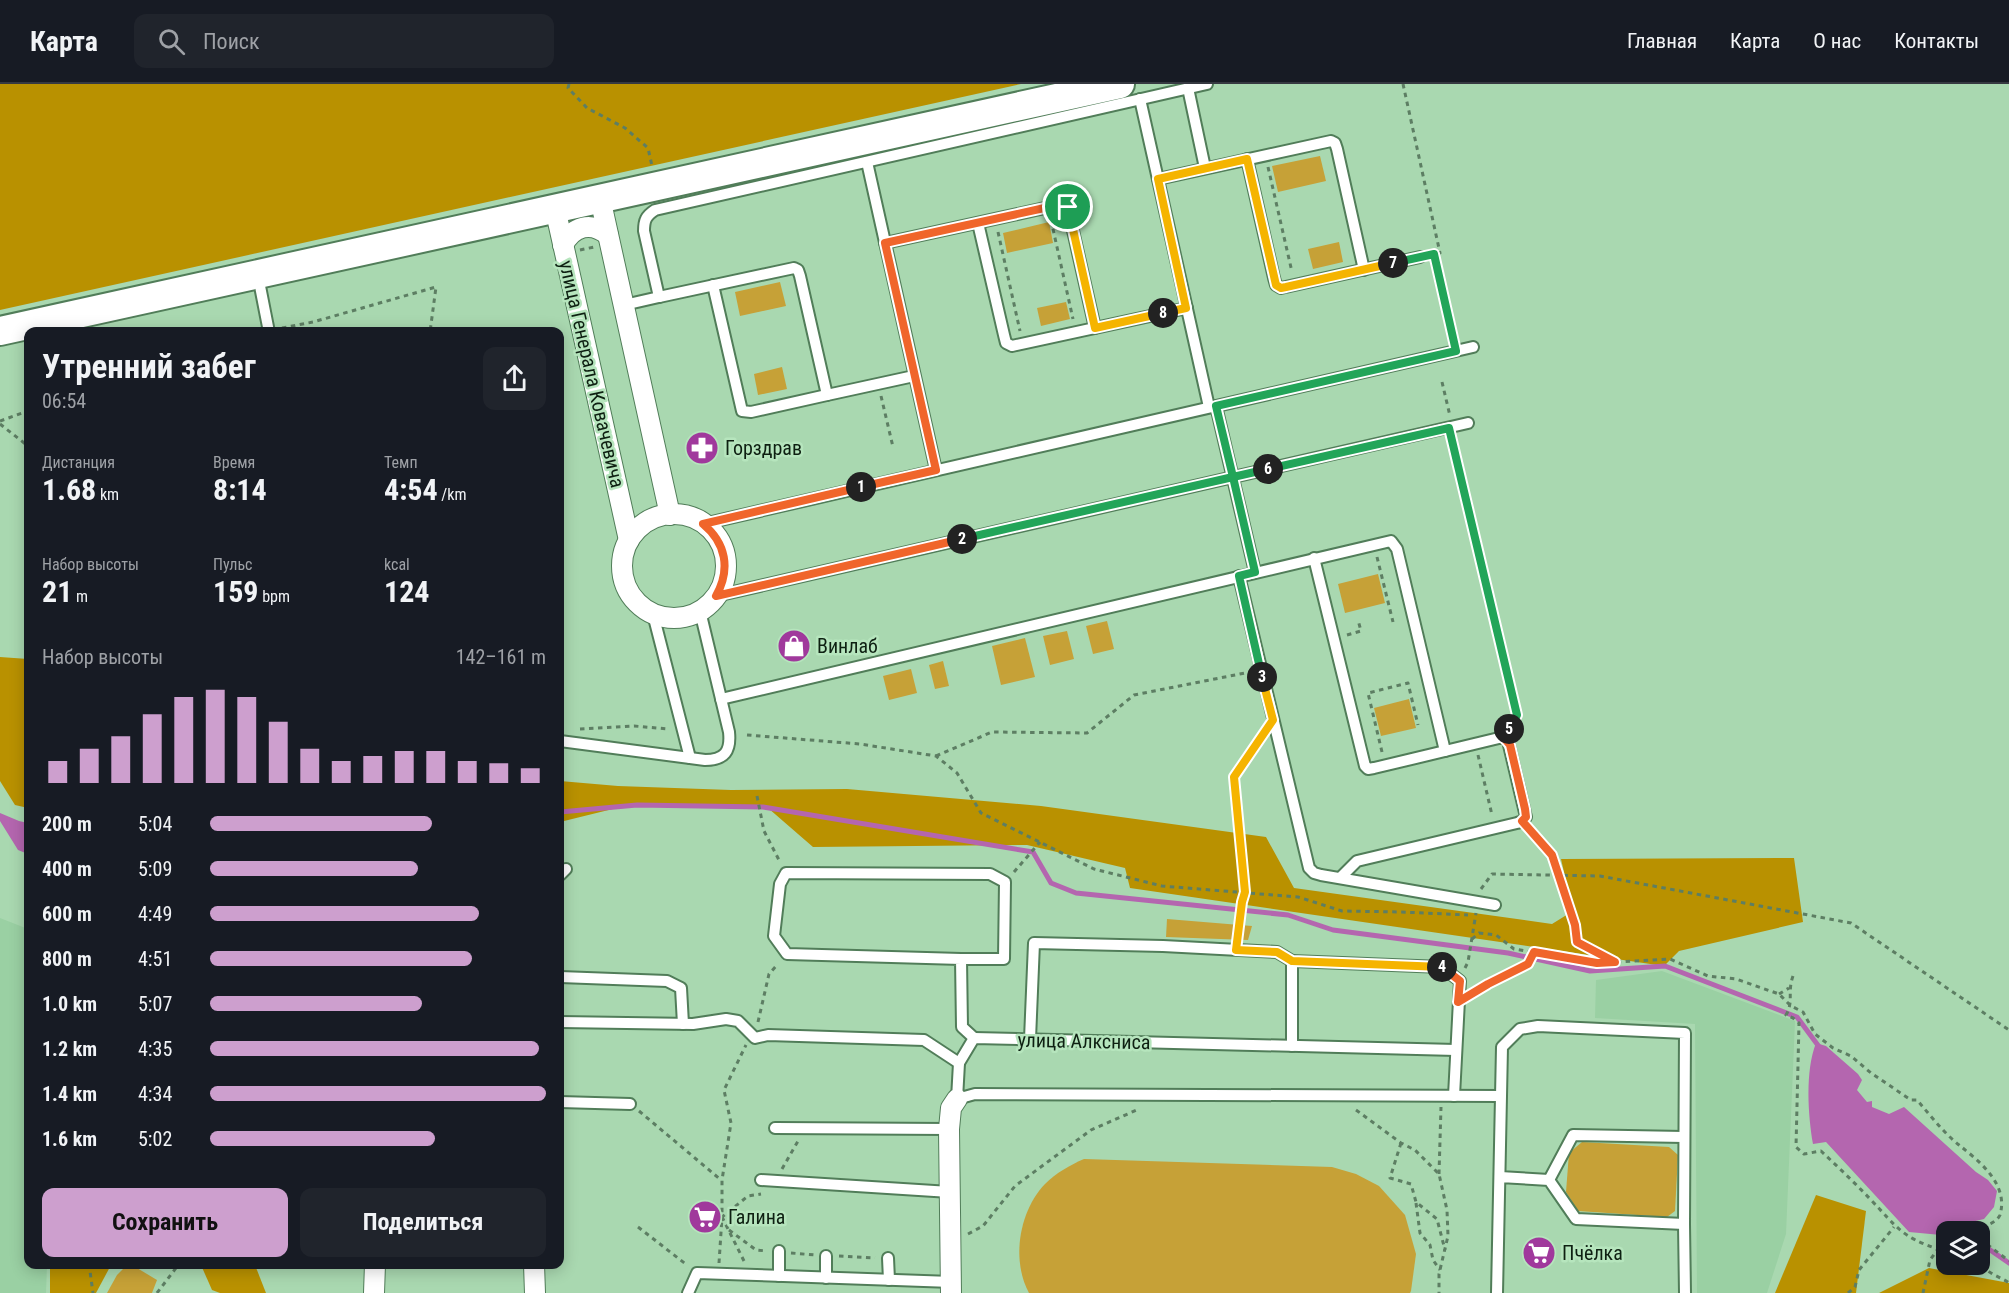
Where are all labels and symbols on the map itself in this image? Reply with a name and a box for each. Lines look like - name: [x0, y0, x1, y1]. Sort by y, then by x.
- pin: [1042, 181, 1093, 232]
- pin: 7: [1378, 248, 1408, 278]
- street label: улица Генерала Ковачевича: [554, 258, 630, 490]
- pin: 8: [1148, 298, 1178, 328]
- pharmacy icon: Горздрав: [684, 430, 720, 466]
- place label: Горздрав: [725, 436, 802, 460]
- pin: 6: [1253, 454, 1283, 484]
- pin: 1: [846, 472, 876, 502]
- pin: 2: [947, 524, 977, 554]
- shop icon: Винлаб: [776, 628, 812, 664]
- place label: Винлаб: [817, 634, 878, 658]
- pin: 3: [1247, 662, 1277, 692]
- pin: 5: [1494, 714, 1524, 744]
- pin: 4: [1427, 952, 1457, 982]
- street label: улица Алксниса: [1017, 1028, 1151, 1054]
- supermarket icon: Галина: [687, 1199, 723, 1235]
- place label: Галина: [728, 1205, 785, 1229]
- supermarket icon: Пчёлка: [1521, 1235, 1557, 1271]
- place label: Пчёлка: [1562, 1241, 1623, 1265]

